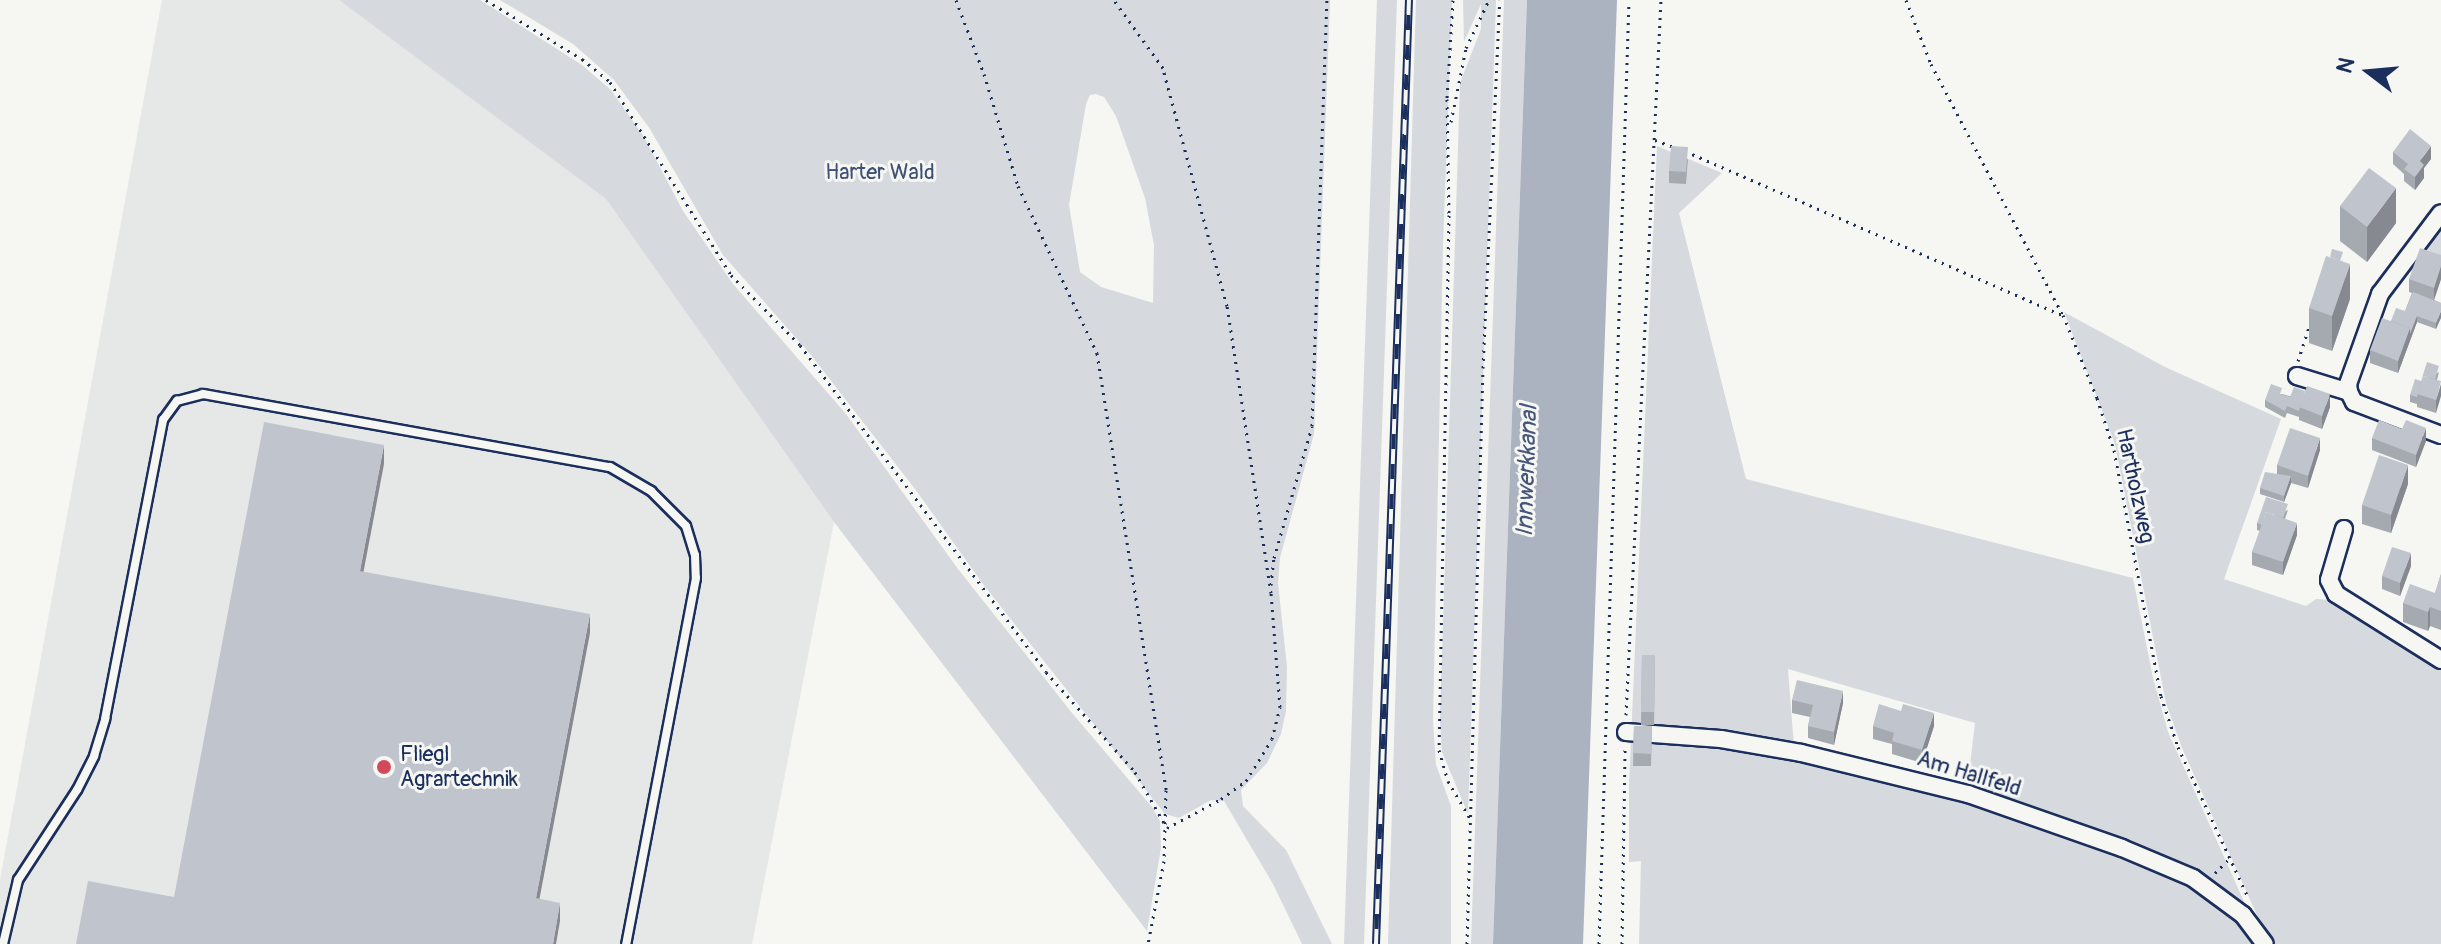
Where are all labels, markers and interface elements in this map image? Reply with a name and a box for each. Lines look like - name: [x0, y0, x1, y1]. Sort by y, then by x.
- north arrow: [2329, 32, 2409, 112]
- text: N: [2330, 54, 2361, 76]
- park label: Harter Wald: [825, 160, 935, 186]
- water label: Innwerkkanal: [1510, 405, 1544, 537]
- street label: Hartholzweg: [2110, 426, 2160, 546]
- place label: Fliegl Agrartechnik: [400, 741, 518, 792]
- street label: Am Hallfeld: [1914, 746, 2024, 802]
- marker: Fliegl Agrartechnik: [375, 758, 393, 776]

